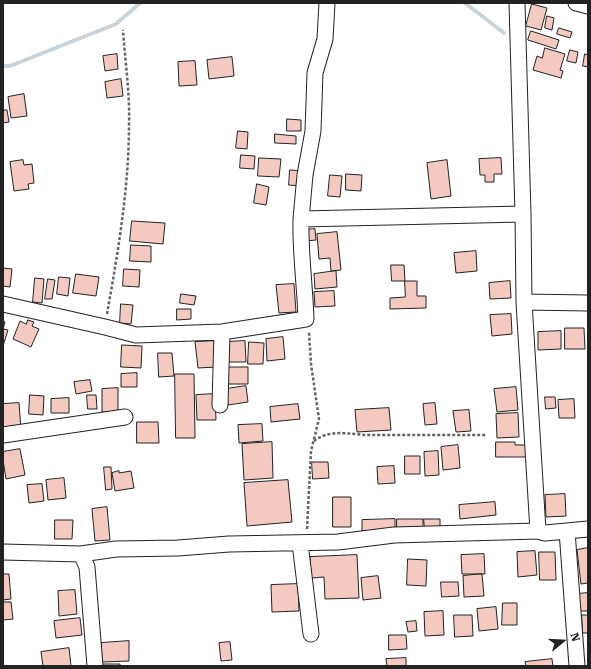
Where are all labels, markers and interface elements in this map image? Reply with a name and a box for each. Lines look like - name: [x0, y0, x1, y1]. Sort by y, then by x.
- north arrow: [543, 621, 583, 661]
- text: N: [567, 631, 582, 643]

